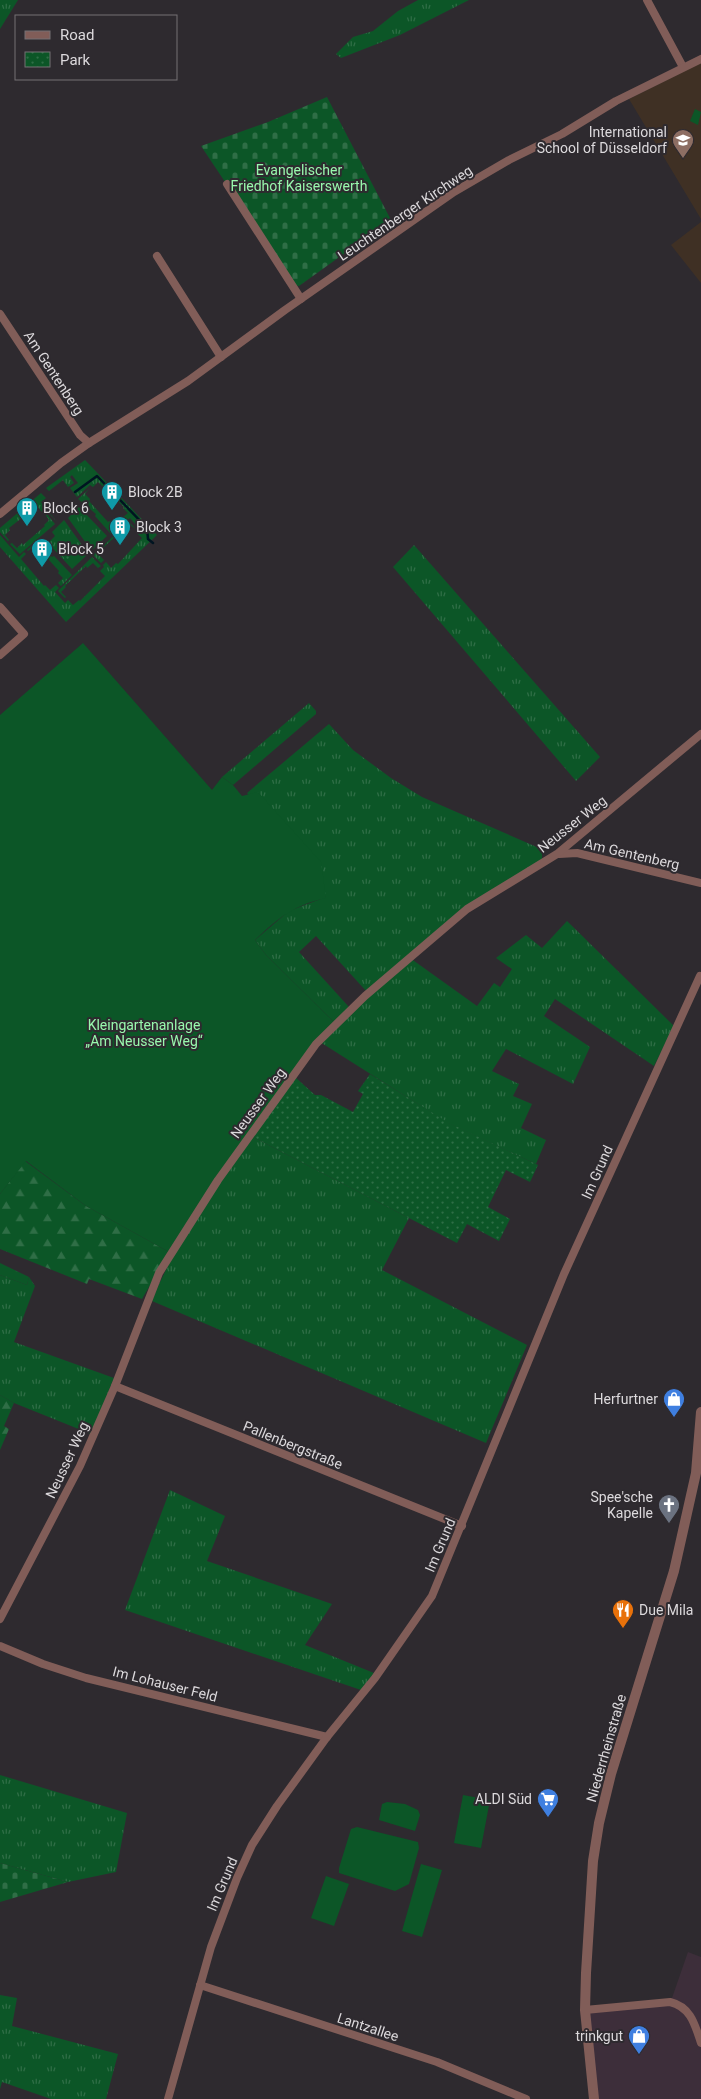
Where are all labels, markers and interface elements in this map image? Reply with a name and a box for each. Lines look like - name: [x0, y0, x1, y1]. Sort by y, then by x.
- legend: [15, 15, 178, 80]
- text: Road: [60, 26, 94, 44]
- text: Park: [60, 51, 91, 69]
- place label: International School of Düsseldorf: [537, 124, 667, 156]
- school or university icon: International School of Düsseldorf: [671, 128, 695, 159]
- park label: Evangelischer Friedhof Kaiserswerth: [231, 162, 367, 194]
- street label: Leuchtenberger Kirchweg: [335, 162, 475, 264]
- street label: Am Gentenberg: [21, 328, 87, 418]
- building icon: Block 2B: [100, 480, 124, 511]
- place label: Block 2B: [128, 484, 183, 500]
- building icon: Block 6: [15, 496, 39, 527]
- place label: Block 6: [43, 500, 89, 516]
- building icon: Block 3: [108, 515, 132, 546]
- place label: Block 3: [136, 519, 182, 535]
- building icon: Block 5: [30, 537, 54, 568]
- place label: Block 5: [58, 541, 104, 557]
- street label: Neusser Weg: [534, 792, 610, 856]
- street label: Am Gentenberg: [583, 835, 681, 873]
- park label: Kleingartenanlage „Am Neusser Weg“: [85, 1017, 203, 1049]
- street label: Neusser Weg: [227, 1065, 289, 1141]
- street label: Im Grund: [578, 1143, 616, 1201]
- shop icon: Herfurtner: [662, 1387, 686, 1418]
- place label: Herfurtner: [594, 1391, 658, 1407]
- street label: Pallenbergstraße: [241, 1418, 345, 1472]
- street label: Neusser Weg: [42, 1419, 92, 1501]
- place label: Spee'sche Kapelle: [590, 1489, 653, 1521]
- church icon: Spee'sche Kapelle: [657, 1493, 681, 1524]
- street label: Im Grund: [421, 1516, 459, 1574]
- restaurant icon: Due Mila: [611, 1598, 635, 1629]
- place label: Due Mila: [639, 1602, 693, 1618]
- street label: Im Lohauser Feld: [111, 1663, 219, 1705]
- street label: Niederrheinstraße: [583, 1692, 629, 1804]
- supermarket icon: ALDI Süd: [536, 1787, 560, 1818]
- place label: ALDI Süd: [475, 1791, 532, 1807]
- street label: Im Grund: [203, 1855, 241, 1913]
- street label: Lantzallee: [335, 2010, 401, 2044]
- shop icon: trinkgut: [627, 2024, 651, 2055]
- place label: trinkgut: [575, 2028, 623, 2044]

